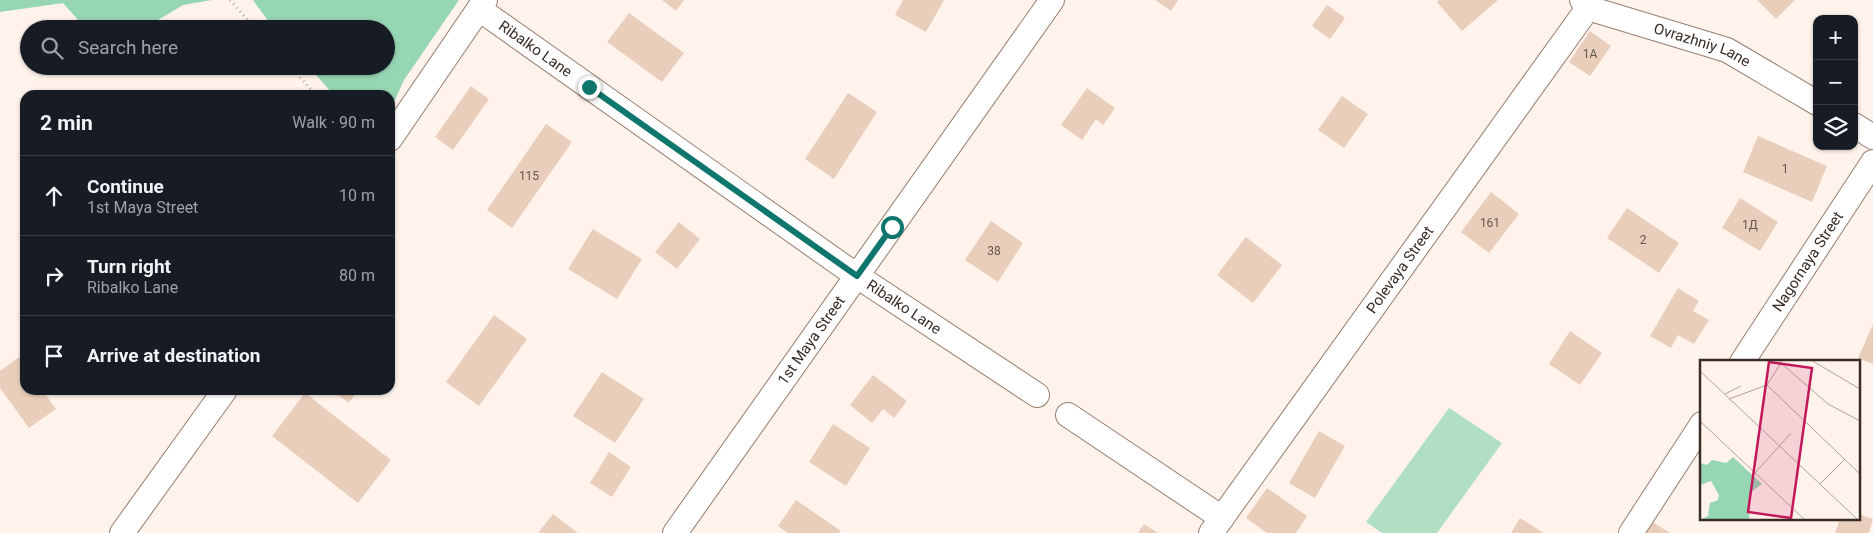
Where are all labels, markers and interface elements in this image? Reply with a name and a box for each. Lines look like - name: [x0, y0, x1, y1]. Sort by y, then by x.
- map controls: [1813, 15, 1858, 150]
- button: +: [1813, 15, 1858, 60]
- street label: Ribalko Lane: [495, 17, 576, 81]
- street label: Ovrazhniy Lane: [1652, 19, 1754, 71]
- search box: [20, 20, 395, 75]
- icon: search: [38, 34, 66, 62]
- text: Search here: [78, 36, 178, 59]
- house number: 1А: [1583, 47, 1597, 61]
- button: −: [1813, 60, 1858, 105]
- route end: [578, 76, 601, 99]
- button: layers: [1813, 105, 1858, 150]
- text: 2 min: [40, 111, 93, 135]
- text: Walk · 90 m: [292, 113, 375, 132]
- house number: 1: [1782, 162, 1788, 176]
- house number: 115: [519, 169, 539, 183]
- text: Continue: [87, 175, 164, 198]
- icon: ahead: [40, 182, 68, 210]
- text: 10 m: [339, 186, 375, 205]
- text: 1st Maya Street: [87, 198, 198, 217]
- street label: Nagornaya Street: [1768, 208, 1847, 315]
- route start: [881, 216, 904, 239]
- house number: 161: [1480, 216, 1500, 230]
- house number: 1Д: [1742, 218, 1758, 232]
- street label: Polevaya Street: [1363, 223, 1437, 317]
- house number: 2: [1640, 233, 1647, 247]
- house number: 38: [987, 244, 1001, 258]
- text: Turn right: [87, 255, 171, 278]
- icon: right: [40, 262, 68, 290]
- text: 80 m: [339, 266, 375, 285]
- street label: Ribalko Lane: [863, 276, 945, 338]
- text: Ribalko Lane: [87, 278, 178, 297]
- street label: 1st Maya Street: [774, 292, 849, 388]
- icon: arrive: [40, 342, 68, 370]
- text: Arrive at destination: [87, 344, 260, 367]
- inset map: [1700, 360, 1860, 520]

